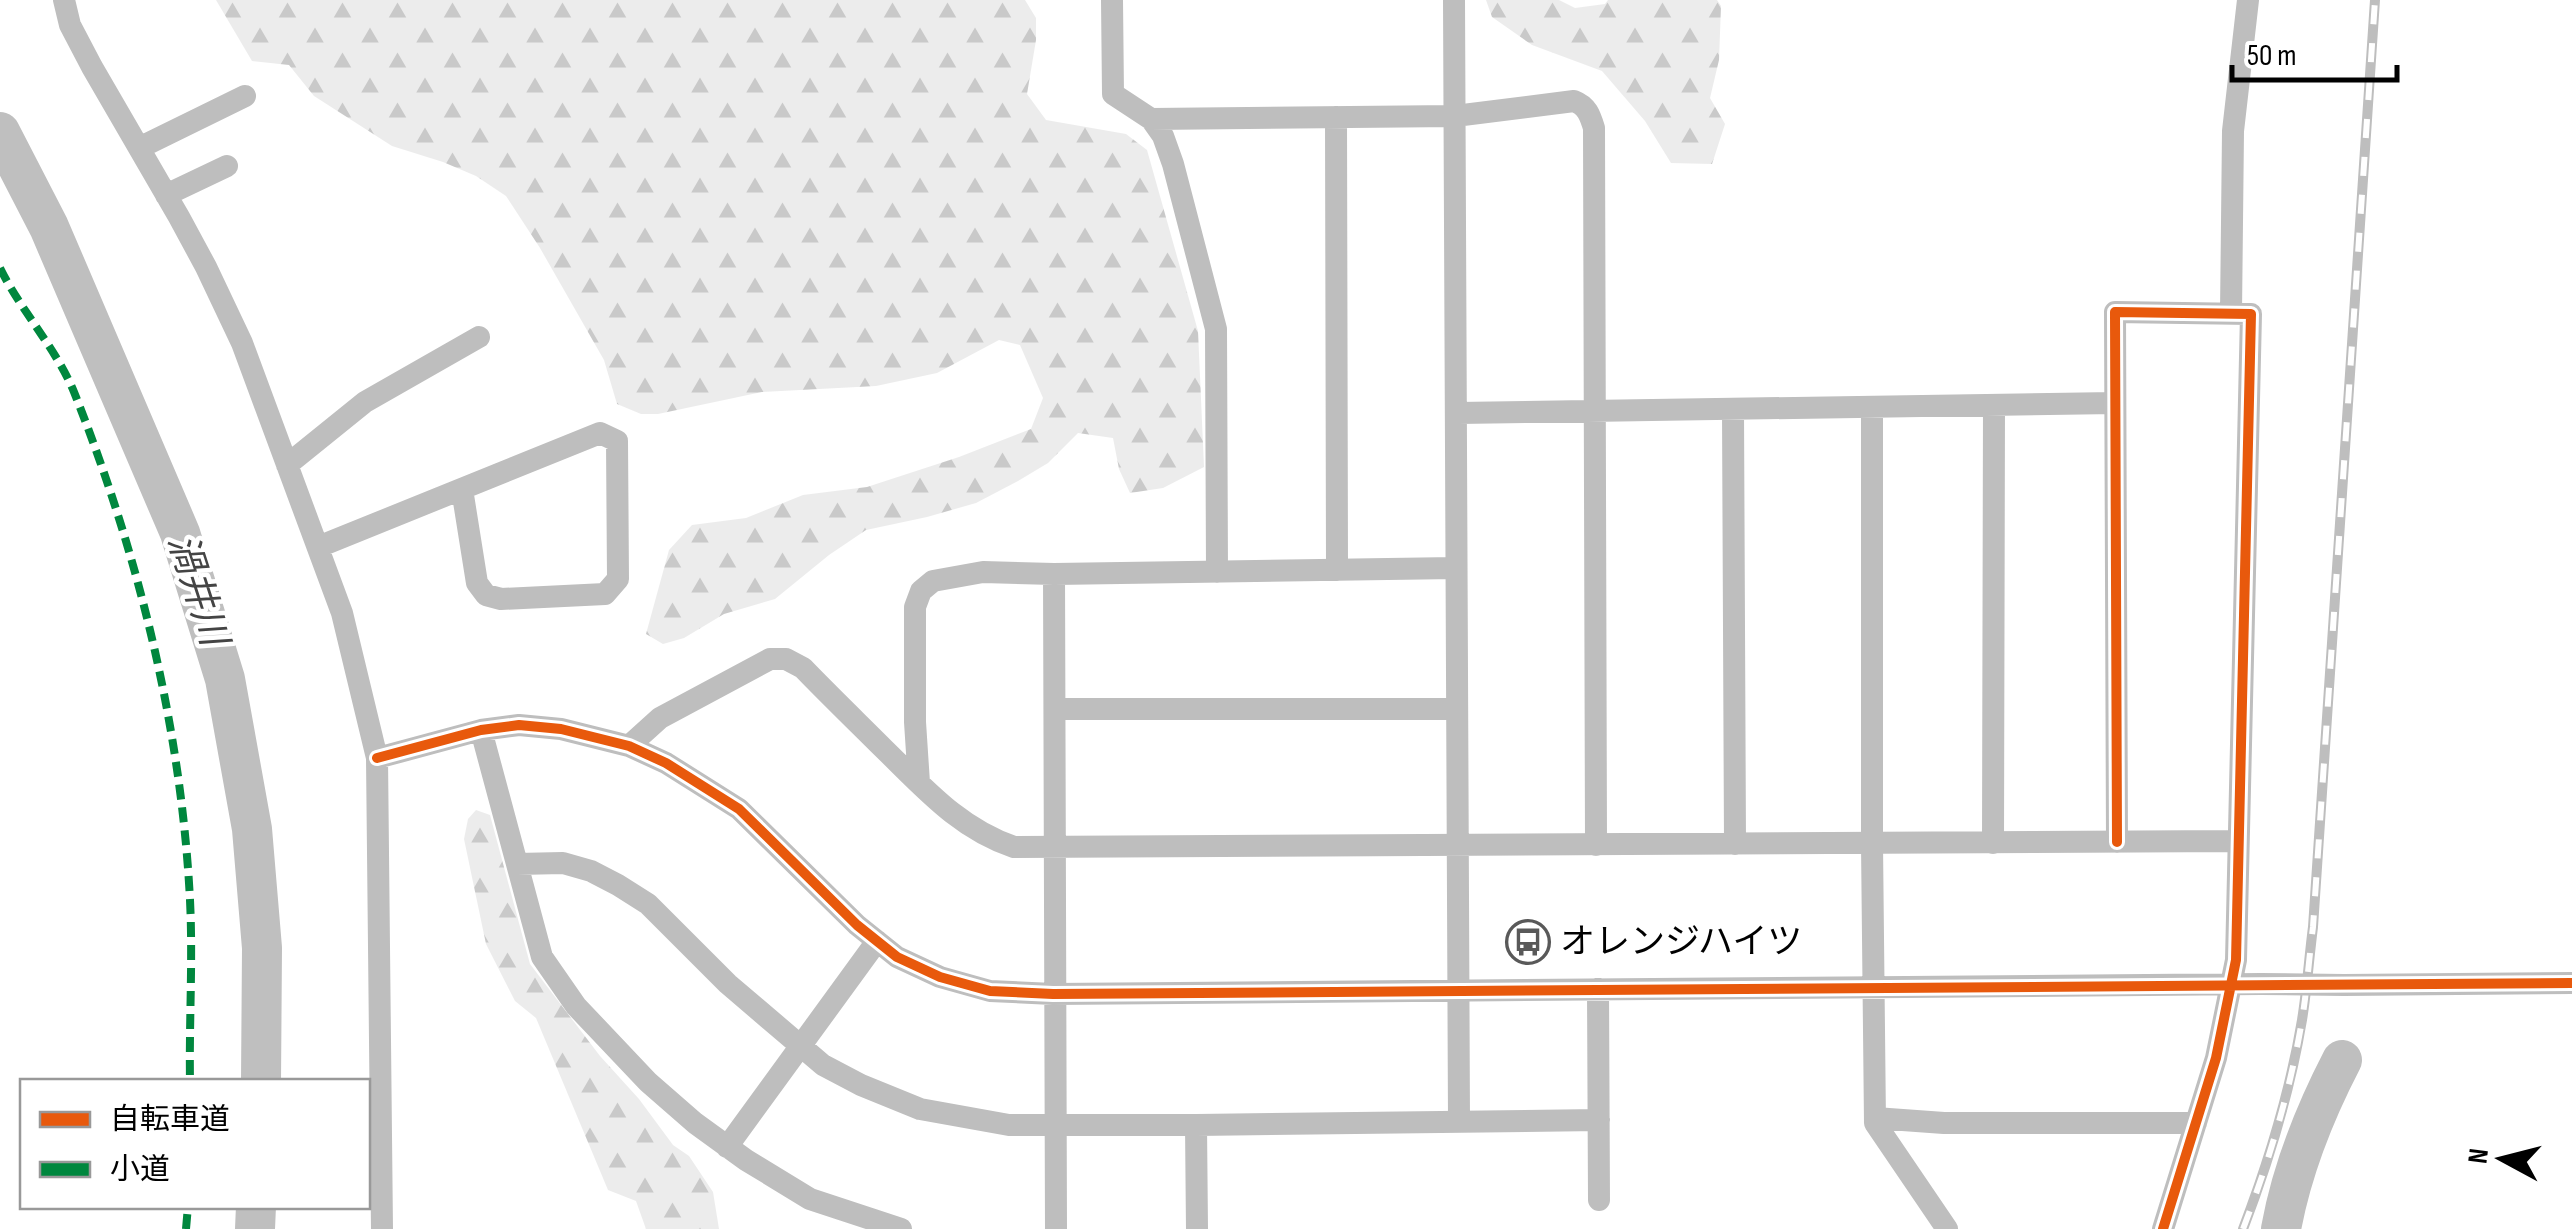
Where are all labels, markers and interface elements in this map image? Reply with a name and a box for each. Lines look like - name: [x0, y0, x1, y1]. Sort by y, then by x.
- scale bar: [2232, 20, 2397, 82]
- text: 50 m: [2247, 38, 2296, 74]
- water label: 渦井川: [158, 529, 237, 655]
- bus stop icon: オレンジハイツ: [1505, 919, 1551, 965]
- place label: オレンジハイツ: [1560, 921, 1802, 964]
- legend: [20, 1079, 370, 1209]
- text: 自転車道: [110, 1102, 230, 1138]
- north arrow: [2452, 1109, 2552, 1209]
- text: N: [2461, 1147, 2496, 1166]
- text: 小道: [110, 1152, 170, 1188]

